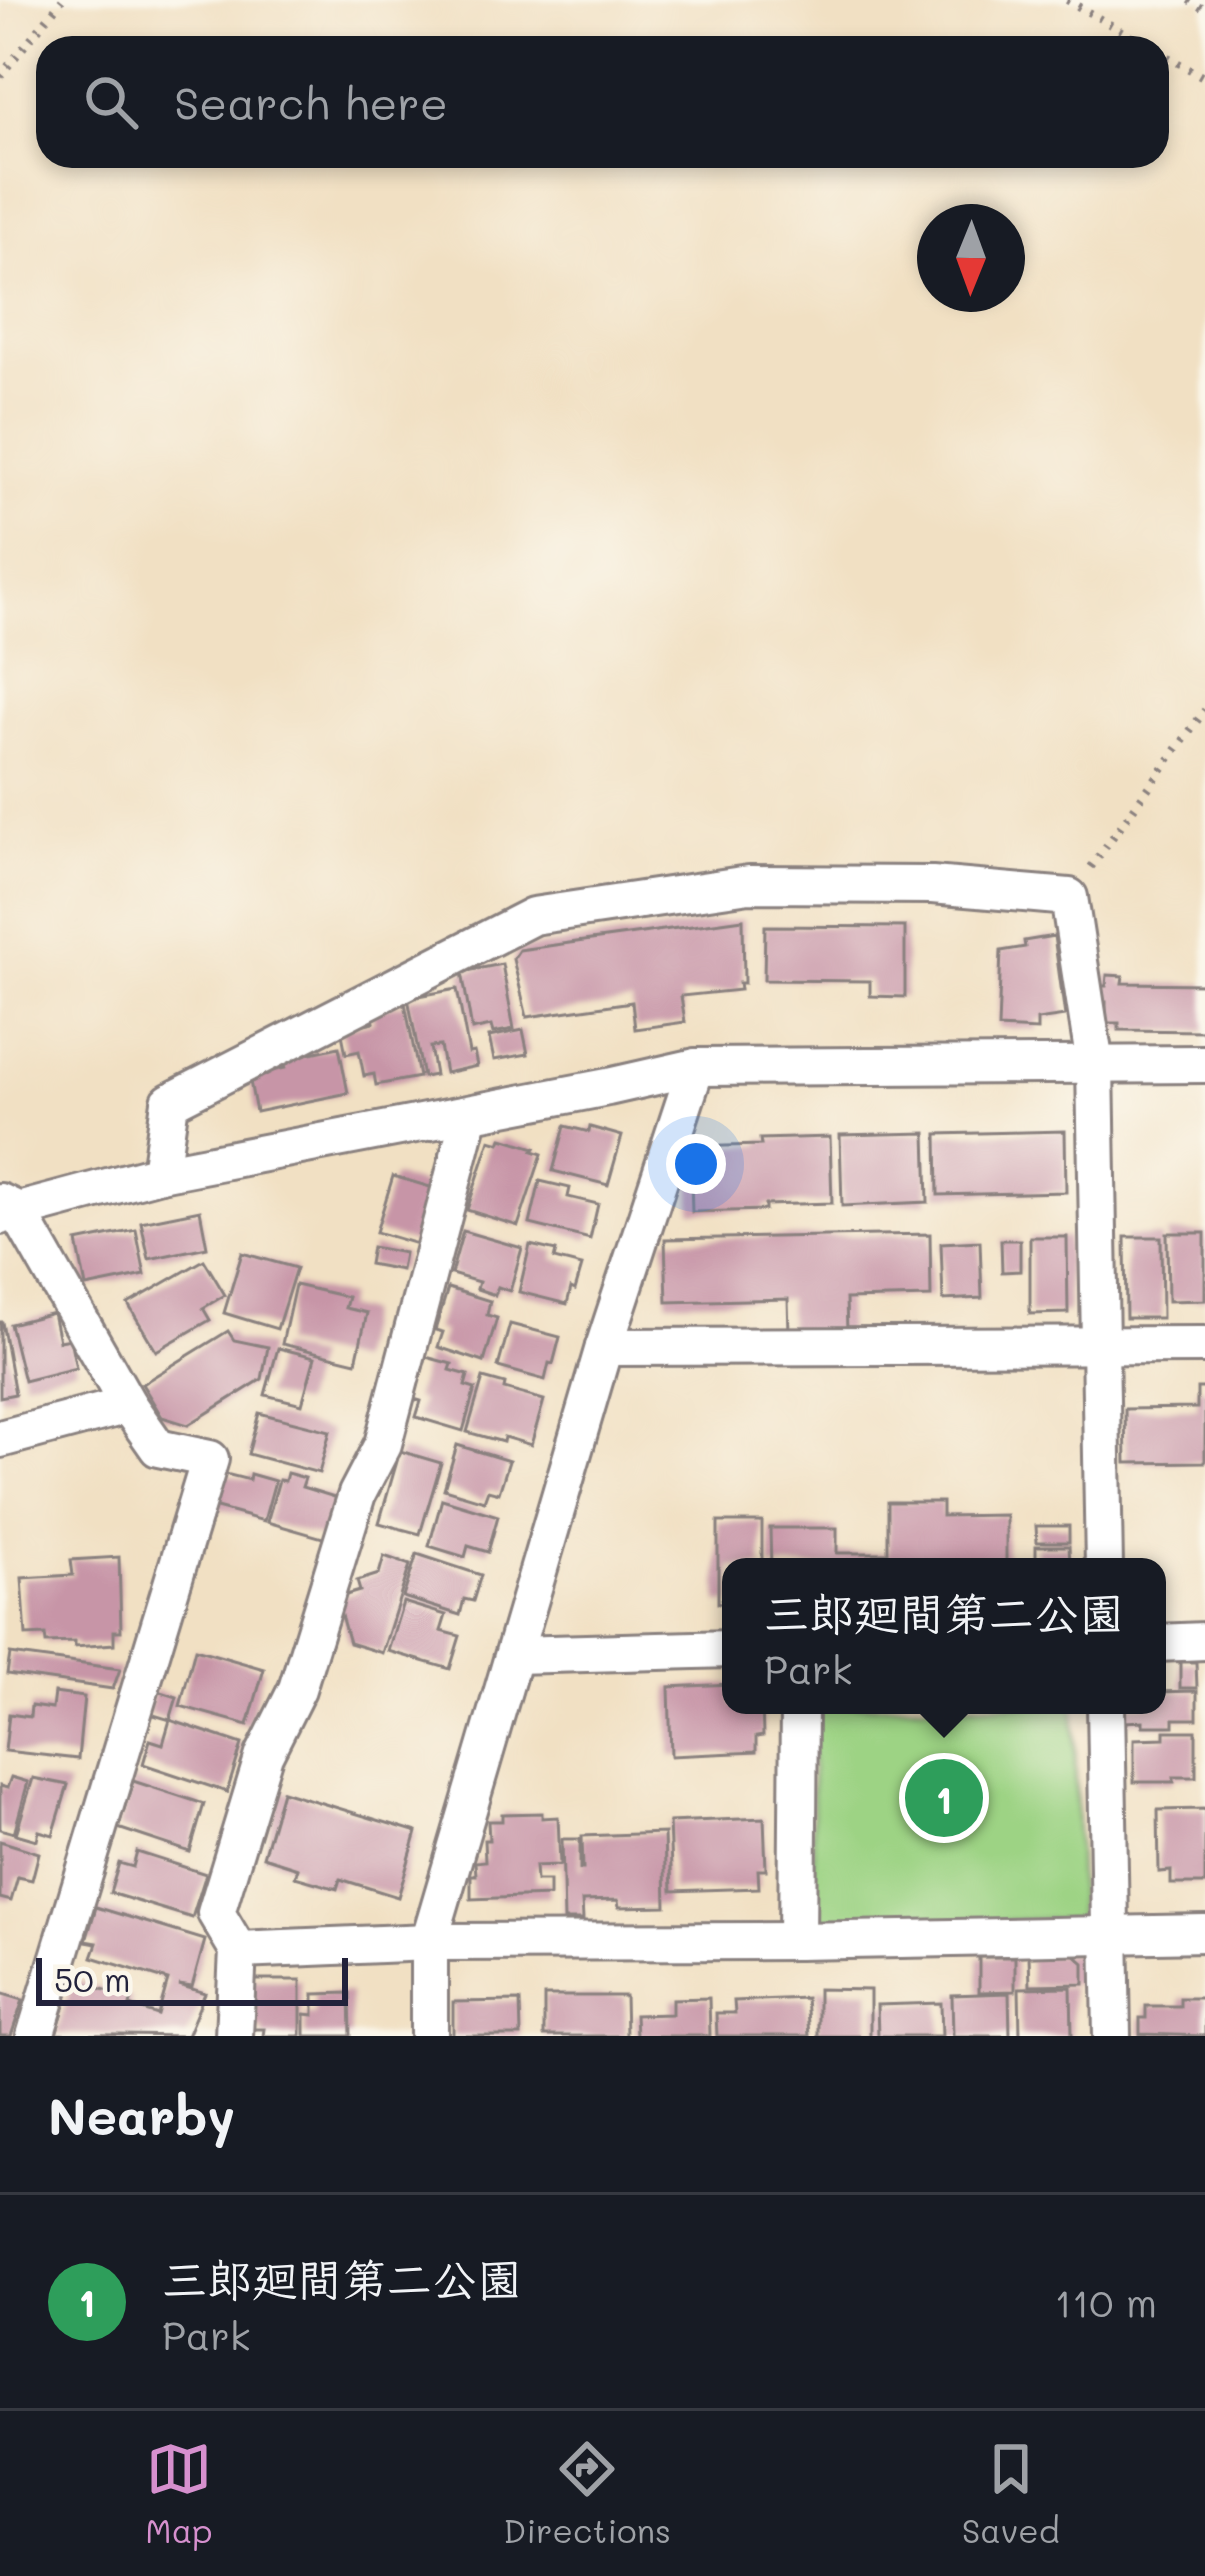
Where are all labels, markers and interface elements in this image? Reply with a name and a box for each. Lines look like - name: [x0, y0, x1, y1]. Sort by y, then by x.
- search box: [36, 36, 1169, 168]
- icon: search: [78, 69, 144, 135]
- text: Search here: [174, 73, 448, 131]
- north arrow: [917, 204, 1025, 312]
- your location: [666, 1134, 726, 1194]
- popup: [722, 1558, 1166, 1714]
- text: 三郎廻間第二公園: [764, 1583, 1124, 1641]
- text: Park: [764, 1643, 852, 1694]
- pin: 1: [905, 1753, 983, 1843]
- scale bar: [36, 1952, 348, 2005]
- text: 50 m: [54, 1957, 130, 2000]
- text: Nearby: [48, 2081, 235, 2148]
- text: 三郎廻間第二公園: [162, 2249, 522, 2307]
- text: 1: [78, 2276, 96, 2327]
- text: 110 m: [1055, 2276, 1157, 2327]
- text: Park: [162, 2309, 250, 2360]
- tab: Map: [145, 2436, 213, 2551]
- tab: Directions: [503, 2436, 671, 2551]
- tab: Saved: [962, 2436, 1060, 2551]

